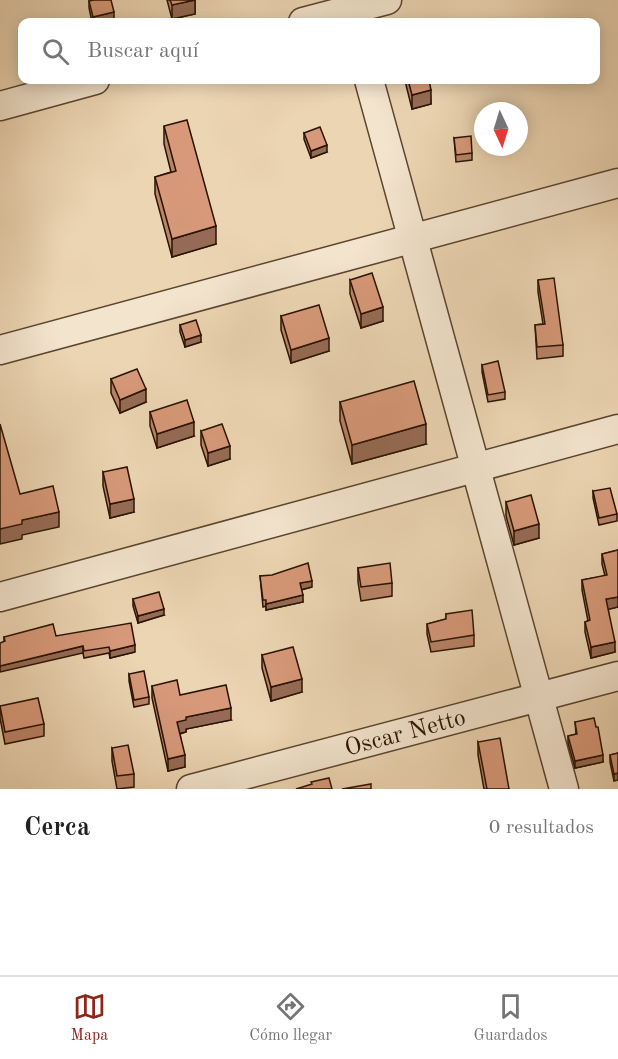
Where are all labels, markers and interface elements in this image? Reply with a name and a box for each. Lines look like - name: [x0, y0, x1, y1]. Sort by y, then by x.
- search box: [18, 18, 600, 84]
- icon: search: [39, 35, 72, 68]
- text: Buscar aquí: [87, 40, 199, 62]
- north arrow: [474, 102, 528, 156]
- street label: Oscar Netto: [342, 706, 469, 762]
- text: Cerca: [24, 815, 90, 841]
- text: 0 resultados: [489, 818, 594, 838]
- tab: Mapa: [71, 990, 108, 1046]
- tab: Cómo llegar: [249, 990, 332, 1046]
- tab: Guardados: [473, 990, 547, 1046]

